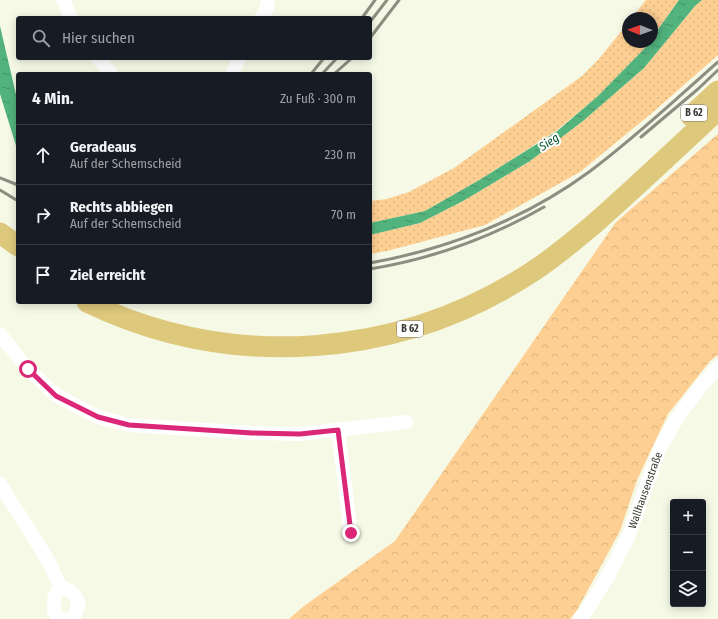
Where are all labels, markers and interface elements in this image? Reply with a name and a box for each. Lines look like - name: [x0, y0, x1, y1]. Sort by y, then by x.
- north arrow: [622, 12, 658, 48]
- search box: [16, 16, 372, 60]
- icon: search: [30, 27, 52, 49]
- text: Hier suchen: [62, 29, 135, 47]
- text: 4 Min.: [32, 88, 74, 109]
- text: Zu Fuß · 300 m: [280, 91, 356, 106]
- road number: B 62: [681, 105, 707, 121]
- water label: Sieg: [536, 130, 562, 154]
- text: Geradeaus: [70, 138, 136, 156]
- icon: ahead: [32, 144, 54, 166]
- text: 230 m: [325, 147, 356, 162]
- text: Auf der Schemscheid: [70, 156, 182, 171]
- text: Rechts abbiegen: [70, 198, 173, 216]
- icon: right: [32, 204, 54, 226]
- text: 70 m: [331, 207, 356, 222]
- text: Auf der Schemscheid: [70, 216, 182, 231]
- icon: arrive: [32, 264, 54, 286]
- text: Ziel erreicht: [70, 266, 145, 284]
- road number: B 62: [397, 321, 423, 337]
- route start: [19, 360, 37, 378]
- street label: Wallhausenstraße: [625, 450, 665, 530]
- map controls: [670, 499, 706, 607]
- button: +: [670, 499, 706, 535]
- route end: [342, 524, 360, 542]
- button: −: [670, 535, 706, 571]
- button: layers: [670, 571, 706, 607]

